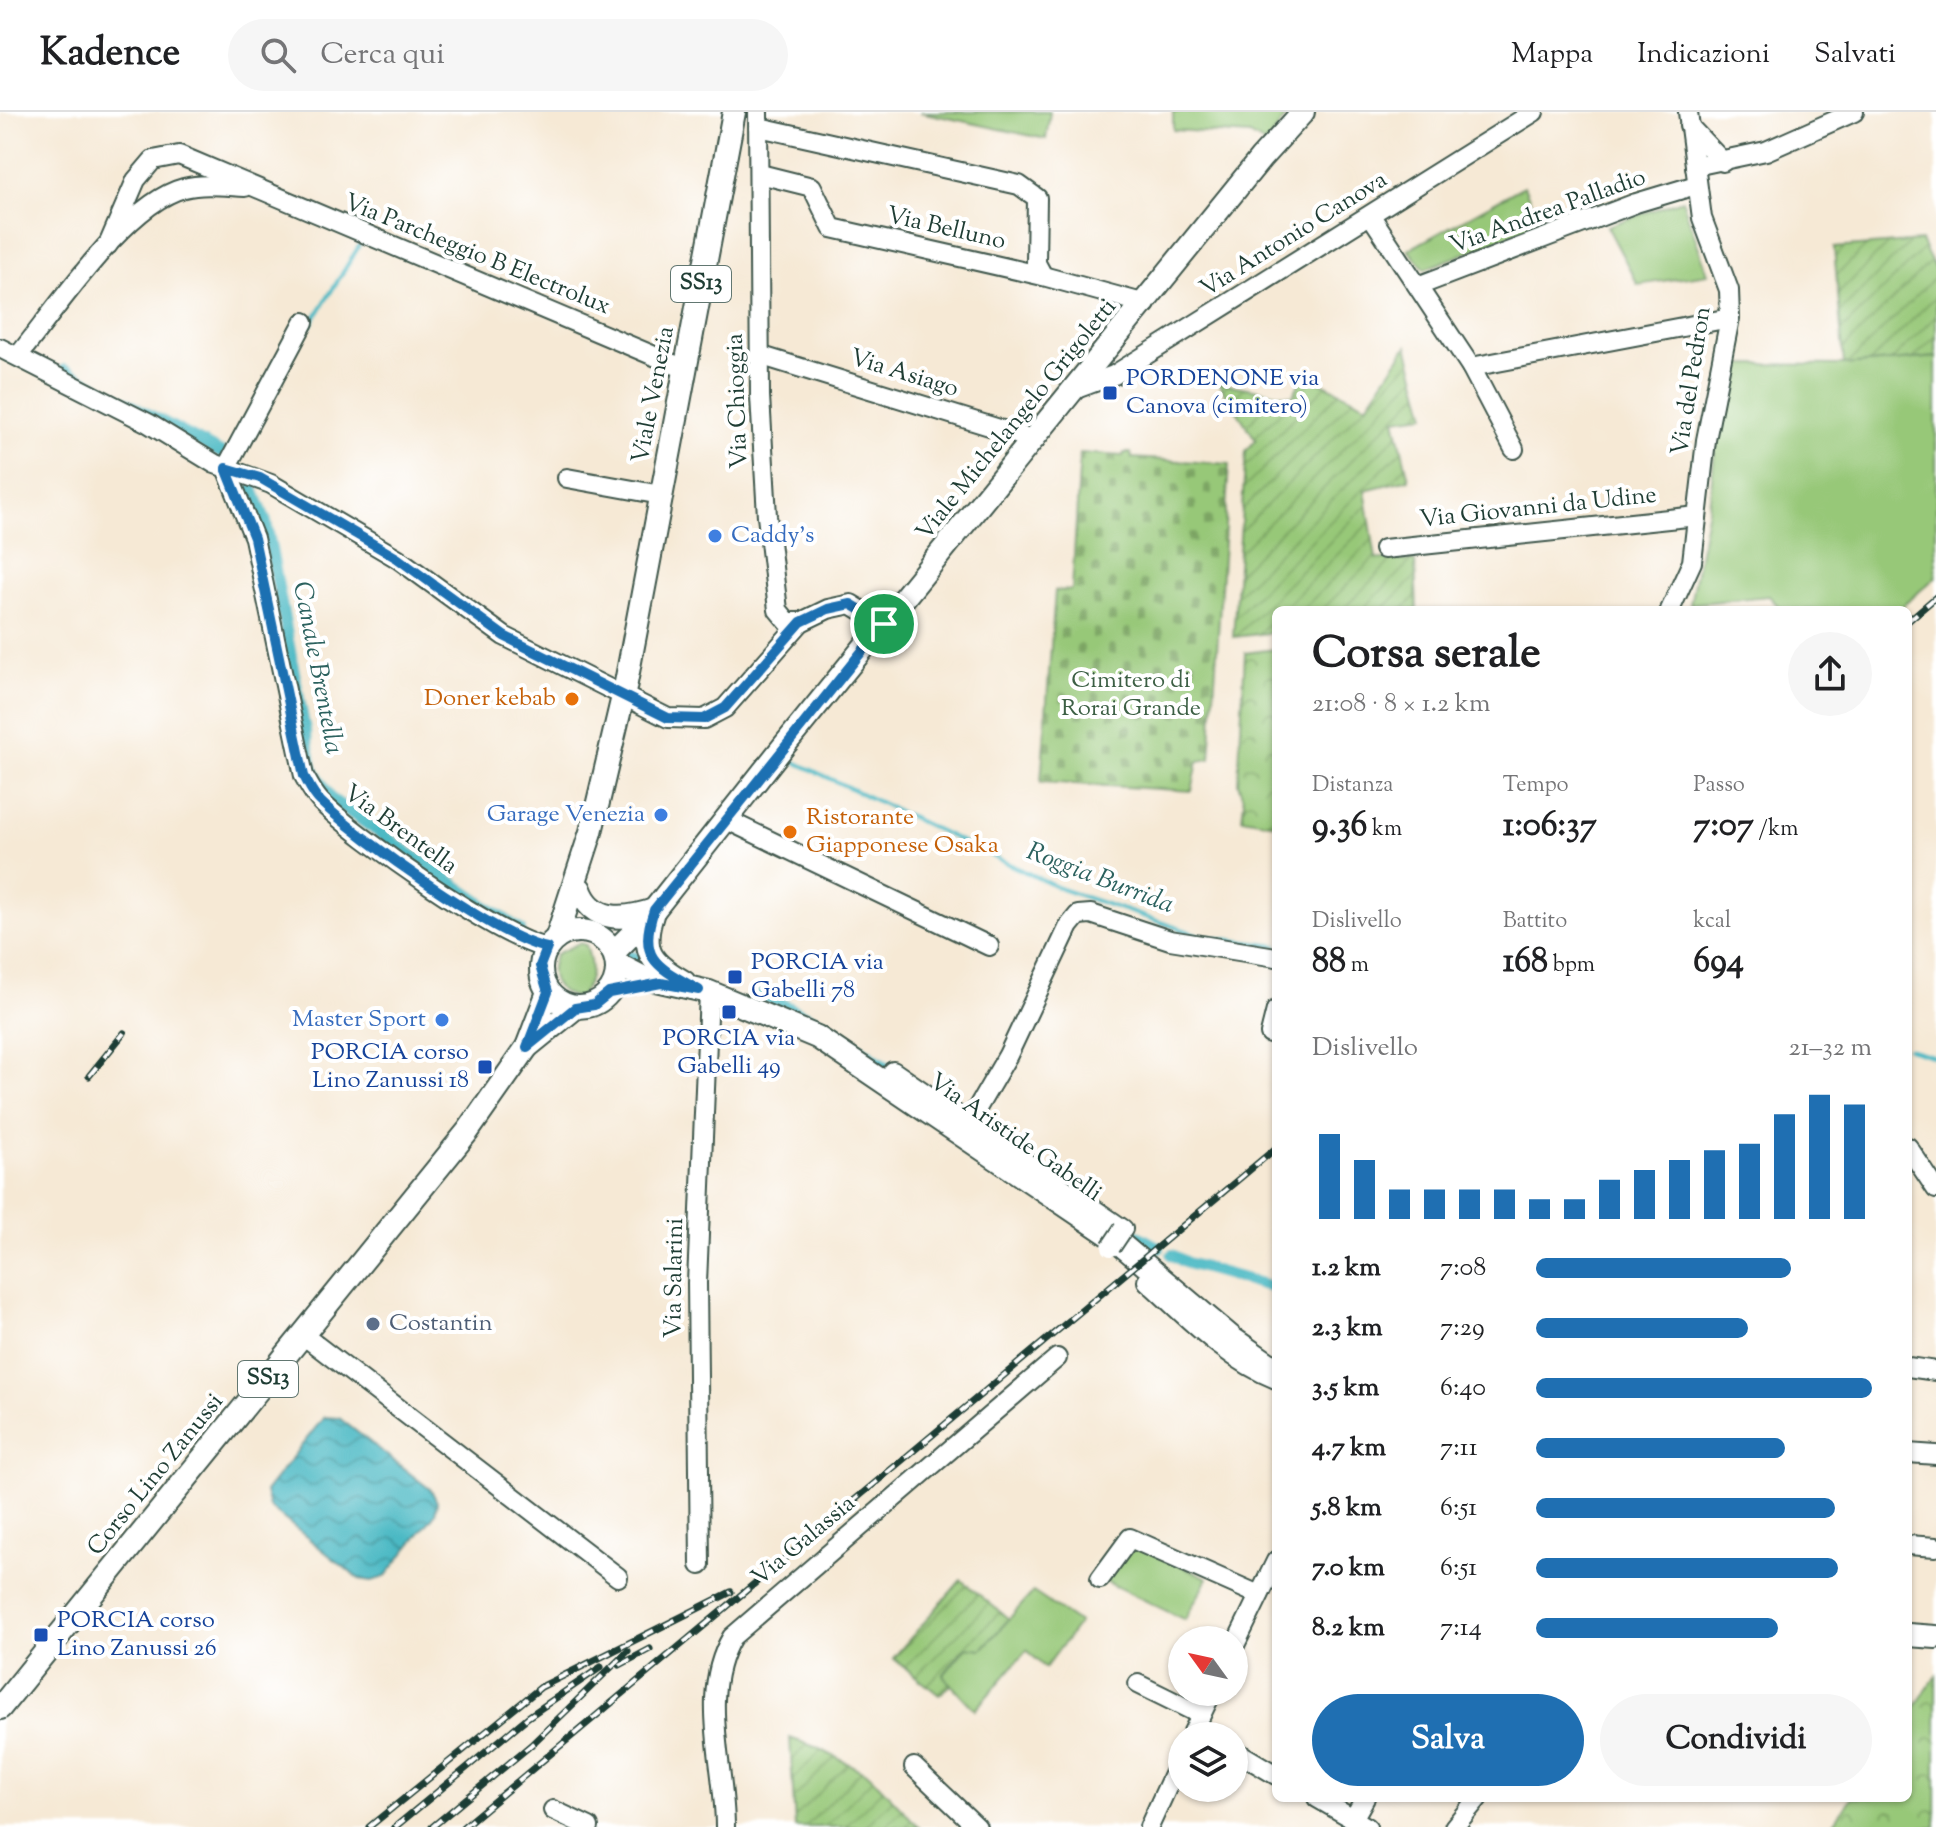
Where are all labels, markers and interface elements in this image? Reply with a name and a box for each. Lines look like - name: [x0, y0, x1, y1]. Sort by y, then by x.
- search box: [228, 19, 788, 91]
- text: Kadence: [40, 28, 180, 82]
- icon: search: [256, 33, 300, 77]
- text: Cerca qui: [320, 34, 445, 77]
- text: Mappa: [1511, 35, 1593, 75]
- text: Indicazioni: [1637, 35, 1770, 75]
- text: Salvati: [1814, 35, 1896, 75]
- street label: Via Andrea Palladio: [1445, 161, 1651, 263]
- street label: Via Antonio Canova: [1194, 164, 1394, 306]
- street label: Via Parcheggio B Electrolux: [339, 186, 615, 324]
- street label: Via Belluno: [883, 199, 1009, 259]
- road number: SS13: [671, 266, 731, 302]
- street label: Viale Michelangelo Grigoletti: [909, 292, 1126, 548]
- street label: Via del Pedron: [1663, 304, 1721, 458]
- street label: Viale Venezia: [624, 324, 684, 466]
- street label: Via Chioggia: [719, 333, 757, 469]
- street label: Via Asiago: [845, 341, 963, 407]
- place label: PORDENONE via Canova (cimitero): [1126, 362, 1319, 424]
- marker: PORDENONE via Canova (cimitero): [1101, 384, 1119, 402]
- street label: Via Giovanni da Udine: [1418, 479, 1658, 537]
- place label: Caddy's: [731, 519, 814, 553]
- marker: Caddy's: [706, 527, 724, 545]
- water label: Canale Brentella: [282, 578, 352, 758]
- pin: [850, 590, 918, 658]
- icon: arrive: [862, 602, 906, 646]
- text: Corsa serale: [1312, 624, 1541, 687]
- button: share: [1788, 632, 1872, 716]
- park label: Cimitero di Rorai Grande: [1061, 664, 1201, 726]
- place label: Doner kebab: [424, 682, 556, 716]
- text: 21:08 · 8 × 1.2 km: [1312, 686, 1490, 723]
- marker: Doner kebab: [563, 690, 581, 708]
- text: Distanza: [1312, 770, 1393, 802]
- text: Tempo: [1503, 770, 1569, 802]
- text: Passo: [1693, 770, 1745, 802]
- street label: Via Brentella: [336, 777, 464, 883]
- place label: Garage Venezia: [487, 798, 645, 832]
- place label: Ristorante Giapponese Osaka: [806, 801, 999, 863]
- text: 9.36: [1312, 802, 1367, 851]
- text: 1:06:37: [1503, 802, 1597, 851]
- text: 7:07: [1693, 802, 1754, 851]
- marker: Garage Venezia: [652, 806, 670, 824]
- text: km: [1367, 814, 1402, 846]
- text: /km: [1754, 814, 1798, 846]
- marker: Ristorante Giapponese Osaka: [781, 823, 799, 841]
- water label: Roggia Burrida: [1021, 834, 1179, 924]
- text: Dislivello: [1312, 906, 1402, 938]
- text: Battito: [1503, 906, 1567, 938]
- text: kcal: [1693, 906, 1731, 938]
- text: 88: [1312, 938, 1346, 987]
- text: 168: [1503, 938, 1548, 987]
- text: 694: [1693, 938, 1744, 987]
- place label: PORCIA via Gabelli 78: [751, 946, 884, 1008]
- text: m: [1346, 950, 1369, 982]
- text: bpm: [1548, 950, 1595, 982]
- marker: PORCIA via Gabelli 78: [726, 968, 744, 986]
- place label: Master Sport: [292, 1003, 426, 1037]
- marker: PORCIA via Gabelli 49: [720, 1003, 738, 1021]
- marker: Master Sport: [433, 1011, 451, 1029]
- place label: PORCIA via Gabelli 49: [663, 1022, 795, 1084]
- text: Dislivello: [1312, 1030, 1418, 1067]
- text: 21–32 m: [1789, 1030, 1872, 1067]
- place label: PORCIA corso Lino Zanussi 18: [311, 1036, 469, 1098]
- marker: PORCIA corso Lino Zanussi 18: [476, 1058, 494, 1076]
- street label: Via Aristide Gabelli: [921, 1065, 1109, 1211]
- street label: Via Salarini: [657, 1217, 693, 1339]
- text: 1.2 km: [1312, 1250, 1381, 1287]
- text: 7:08: [1440, 1250, 1486, 1287]
- place label: Costantin: [389, 1307, 493, 1341]
- text: 2.3 km: [1312, 1310, 1382, 1347]
- text: 7:29: [1440, 1310, 1485, 1347]
- marker: Costantin: [364, 1315, 382, 1333]
- road number: SS13: [238, 1361, 298, 1397]
- text: 3.5 km: [1312, 1370, 1379, 1407]
- text: 6:40: [1440, 1370, 1486, 1407]
- street label: Corso Lino Zanussi: [80, 1386, 232, 1563]
- text: 4.7 km: [1312, 1430, 1386, 1467]
- text: 7:11: [1440, 1430, 1477, 1467]
- street label: Via Galassia: [745, 1487, 863, 1595]
- text: 5.8 km: [1312, 1490, 1382, 1527]
- text: 6:51: [1440, 1490, 1477, 1527]
- text: 7.0 km: [1312, 1550, 1385, 1587]
- text: 6:51: [1440, 1550, 1477, 1587]
- place label: PORCIA corso Lino Zanussi 26: [57, 1604, 217, 1666]
- text: 8.2 km: [1312, 1610, 1385, 1647]
- text: 7:14: [1440, 1610, 1482, 1647]
- marker: PORCIA corso Lino Zanussi 26: [32, 1626, 50, 1644]
- north arrow: [1168, 1626, 1248, 1706]
- map controls: [1168, 1626, 1248, 1802]
- button: Salva: [1312, 1694, 1584, 1786]
- button: Condividi: [1600, 1694, 1872, 1786]
- button: layers: [1168, 1722, 1248, 1802]

